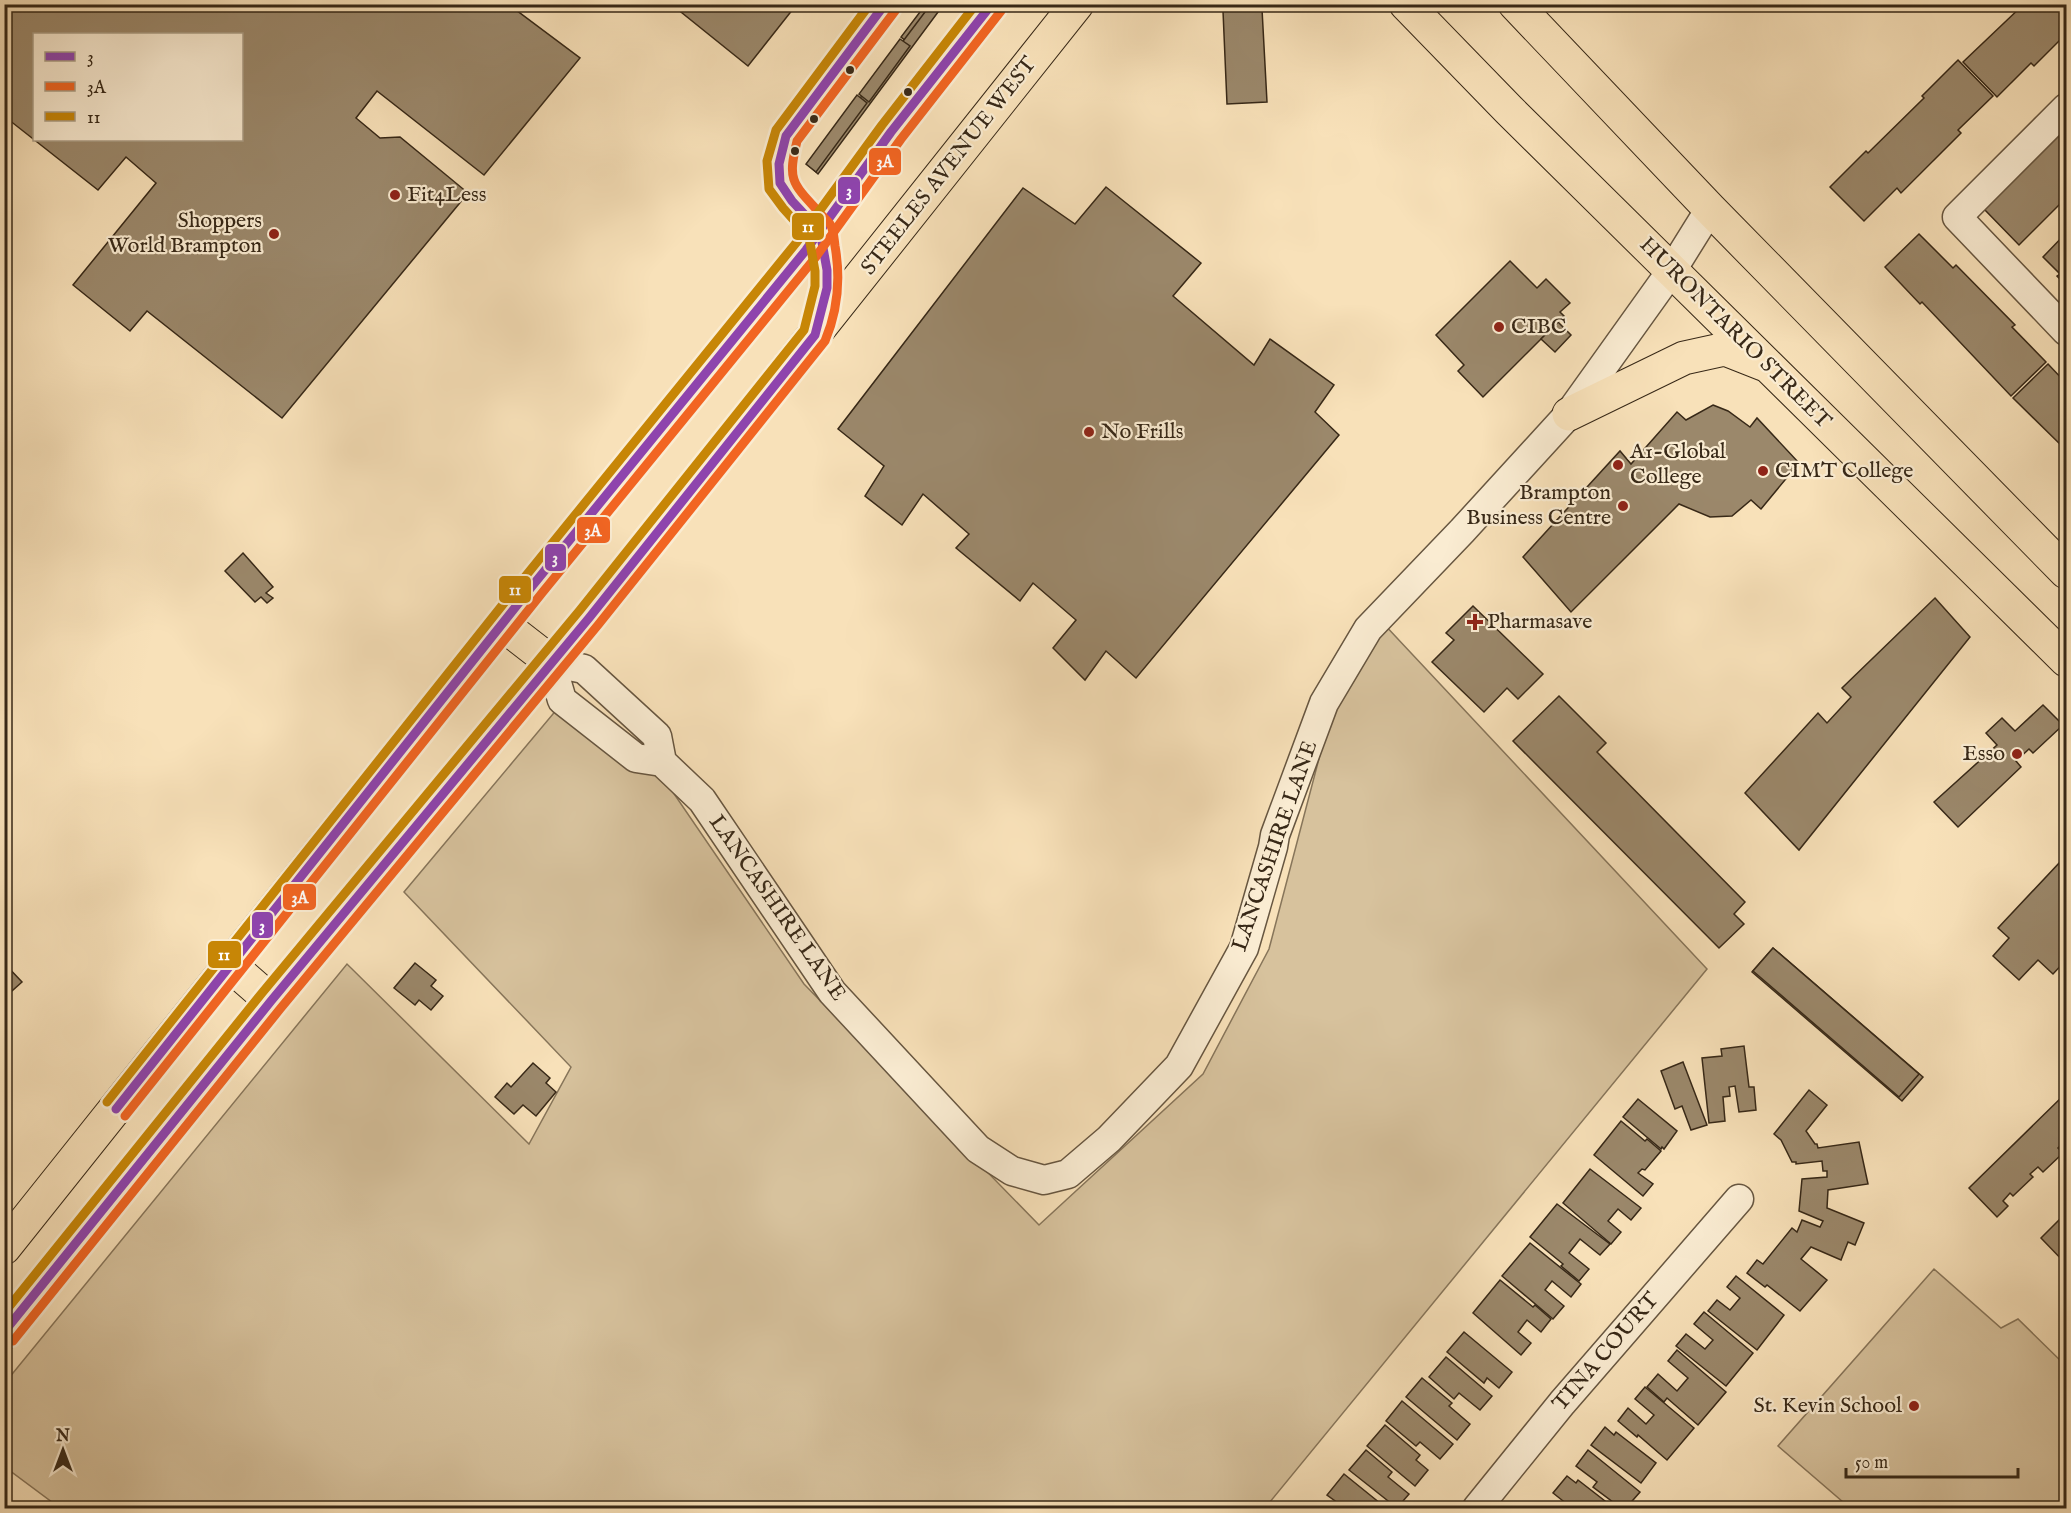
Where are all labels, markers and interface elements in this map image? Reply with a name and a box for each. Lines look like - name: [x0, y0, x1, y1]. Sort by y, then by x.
- legend: [33, 33, 243, 141]
- text: 3: [87, 47, 94, 70]
- street label: STEELES AVENUE WEST: [855, 51, 1043, 281]
- unlabelled marker: [844, 64, 856, 76]
- text: 3A: [87, 77, 107, 100]
- unlabelled marker: [902, 86, 914, 98]
- text: 11: [87, 107, 100, 130]
- unlabelled marker: [808, 113, 820, 125]
- unlabelled marker: [789, 145, 801, 157]
- line badge: 3A: [868, 147, 902, 176]
- text: 3A: [877, 153, 895, 173]
- line badge: 3: [837, 176, 861, 205]
- place label: Fit4Less: [407, 181, 487, 209]
- text: 3: [846, 182, 852, 202]
- marker: Fit4Less: [388, 188, 402, 202]
- place label: Shoppers World Brampton: [108, 207, 262, 260]
- line badge: 11: [791, 212, 825, 241]
- text: 11: [802, 218, 814, 238]
- marker: Shoppers World Brampton: [267, 227, 281, 241]
- street label: HURONTARIO STREET: [1633, 231, 1837, 435]
- place label: CIBC: [1511, 313, 1566, 341]
- marker: CIBC: [1492, 320, 1506, 334]
- place label: No Frills: [1101, 418, 1184, 446]
- marker: No Frills: [1082, 425, 1096, 439]
- place label: A1-Global College: [1629, 438, 1726, 491]
- place label: CIMT College: [1775, 457, 1913, 485]
- marker: A1-Global College: [1611, 458, 1625, 472]
- marker: CIMT College: [1756, 464, 1770, 478]
- place label: Brampton Business Centre: [1466, 479, 1611, 532]
- marker: Brampton Business Centre: [1616, 499, 1630, 513]
- line badge: 3A: [576, 516, 611, 544]
- text: 3A: [585, 522, 603, 542]
- line badge: 3: [544, 543, 567, 572]
- text: 3: [552, 549, 558, 569]
- line badge: 11: [498, 575, 532, 604]
- text: 11: [509, 581, 521, 601]
- place label: Pharmasave: [1487, 608, 1592, 636]
- marker: Pharmasave: [1468, 615, 1482, 629]
- street label: LANCASHIRE LANE: [1226, 737, 1324, 955]
- place label: Esso: [1962, 740, 2005, 768]
- marker: Esso: [2010, 747, 2024, 761]
- street label: LANCASHIRE LANE: [702, 809, 852, 1007]
- line badge: 3A: [282, 883, 317, 911]
- text: 3A: [292, 889, 310, 909]
- line badge: 3: [251, 911, 274, 939]
- text: 3: [259, 917, 265, 937]
- line badge: 11: [207, 940, 242, 969]
- text: 11: [218, 946, 230, 966]
- street label: TINA COURT: [1547, 1287, 1665, 1417]
- place label: St. Kevin School: [1753, 1392, 1902, 1420]
- marker: St. Kevin School: [1907, 1399, 1921, 1413]
- north arrow: [33, 1420, 93, 1480]
- text: N: [55, 1427, 70, 1447]
- scale bar: [1846, 1441, 2018, 1479]
- text: 50 m: [1855, 1452, 1888, 1475]

